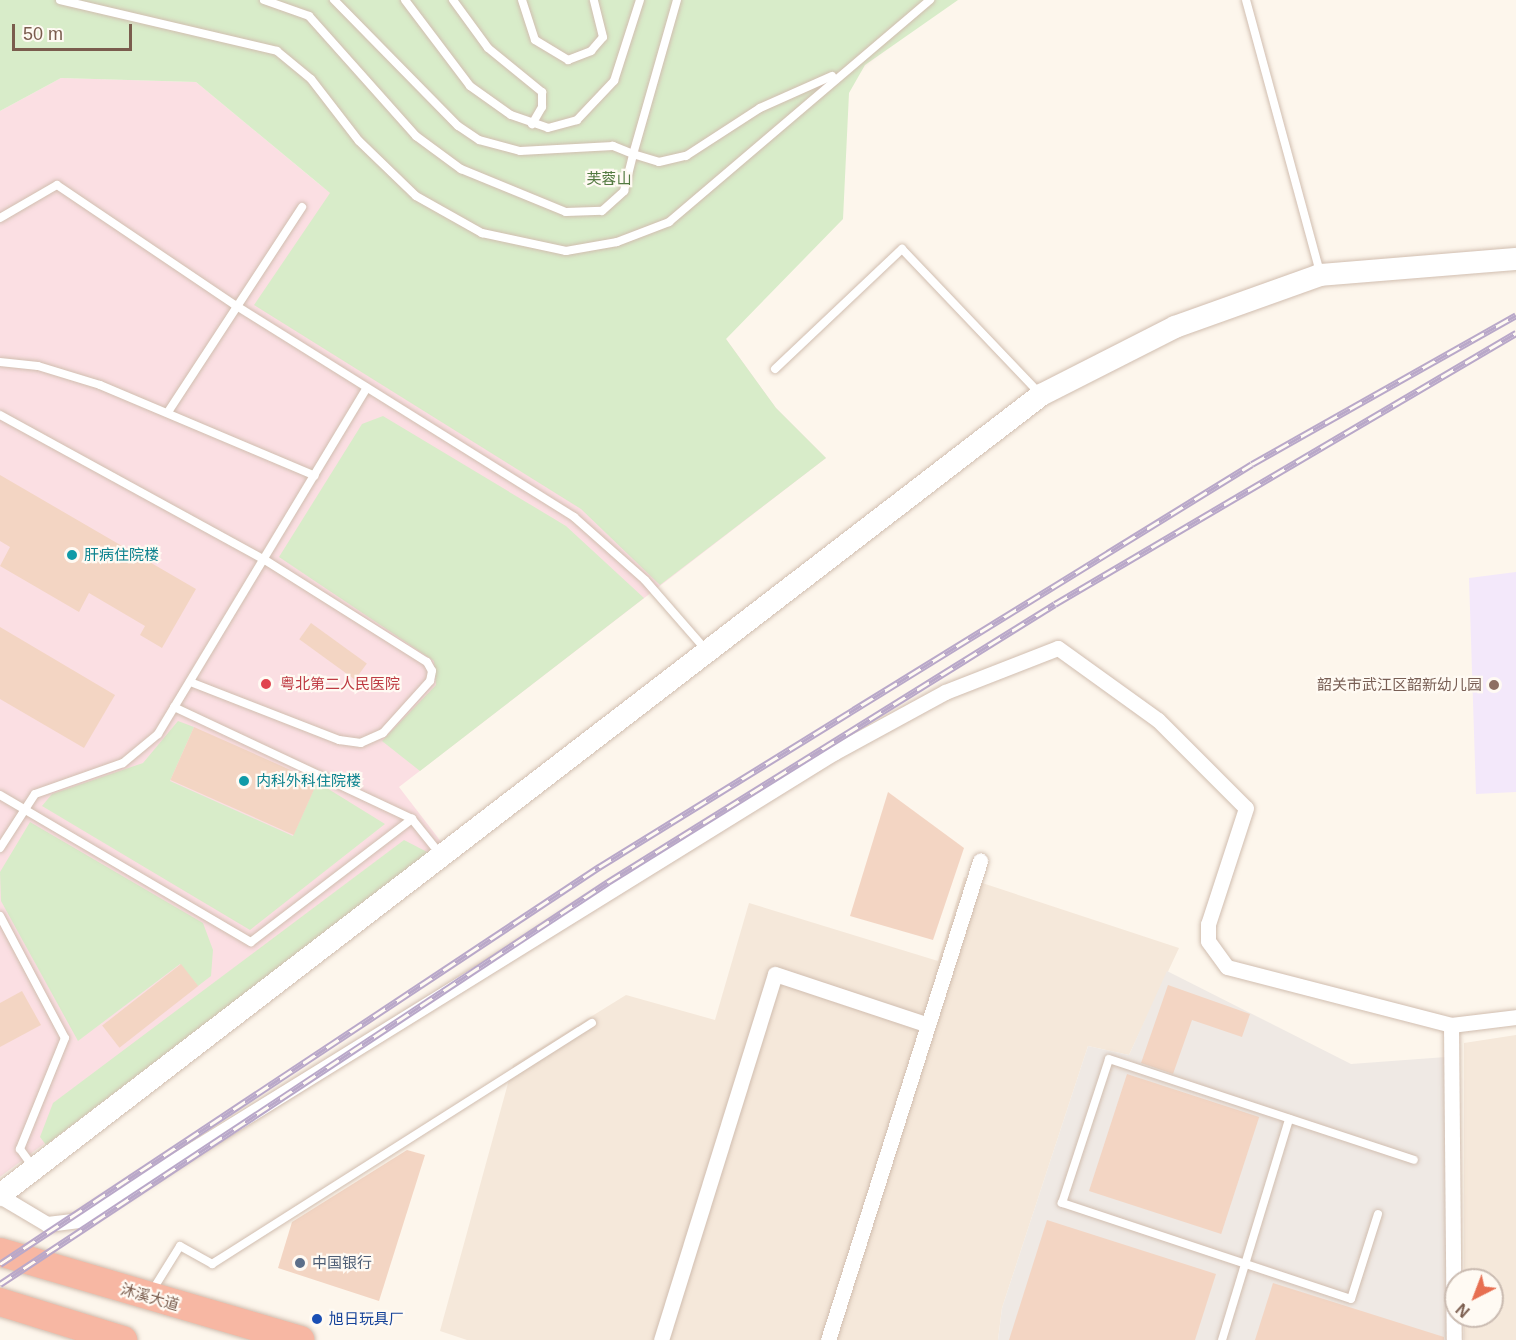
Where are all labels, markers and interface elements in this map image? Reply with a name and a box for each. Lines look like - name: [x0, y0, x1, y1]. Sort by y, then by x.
- scale bar: [15, 12, 135, 50]
- text: 50 m: [23, 24, 63, 44]
- park label: 芙蓉山: [587, 170, 631, 188]
- place label: 肝病住院楼: [84, 546, 159, 564]
- marker: 肝病住院楼: [65, 548, 79, 562]
- marker: 粤北第二人民医院: [257, 675, 275, 693]
- place label: 粤北第二人民医院: [280, 675, 400, 693]
- place label: 韶关市武江区韶新幼儿园: [1317, 676, 1482, 694]
- marker: 韶关市武江区韶新幼儿园: [1487, 678, 1501, 692]
- place label: 内科外科住院楼: [256, 772, 361, 790]
- marker: 内科外科住院楼: [237, 774, 251, 788]
- place label: 中国银行: [312, 1254, 372, 1272]
- marker: 中国银行: [293, 1256, 307, 1270]
- north arrow: [1444, 1268, 1504, 1328]
- street label: 沐溪大道: [119, 1280, 181, 1314]
- text: N: [1453, 1300, 1473, 1320]
- place label: 旭日玩具厂: [329, 1310, 404, 1328]
- marker: 旭日玩具厂: [310, 1312, 324, 1326]

